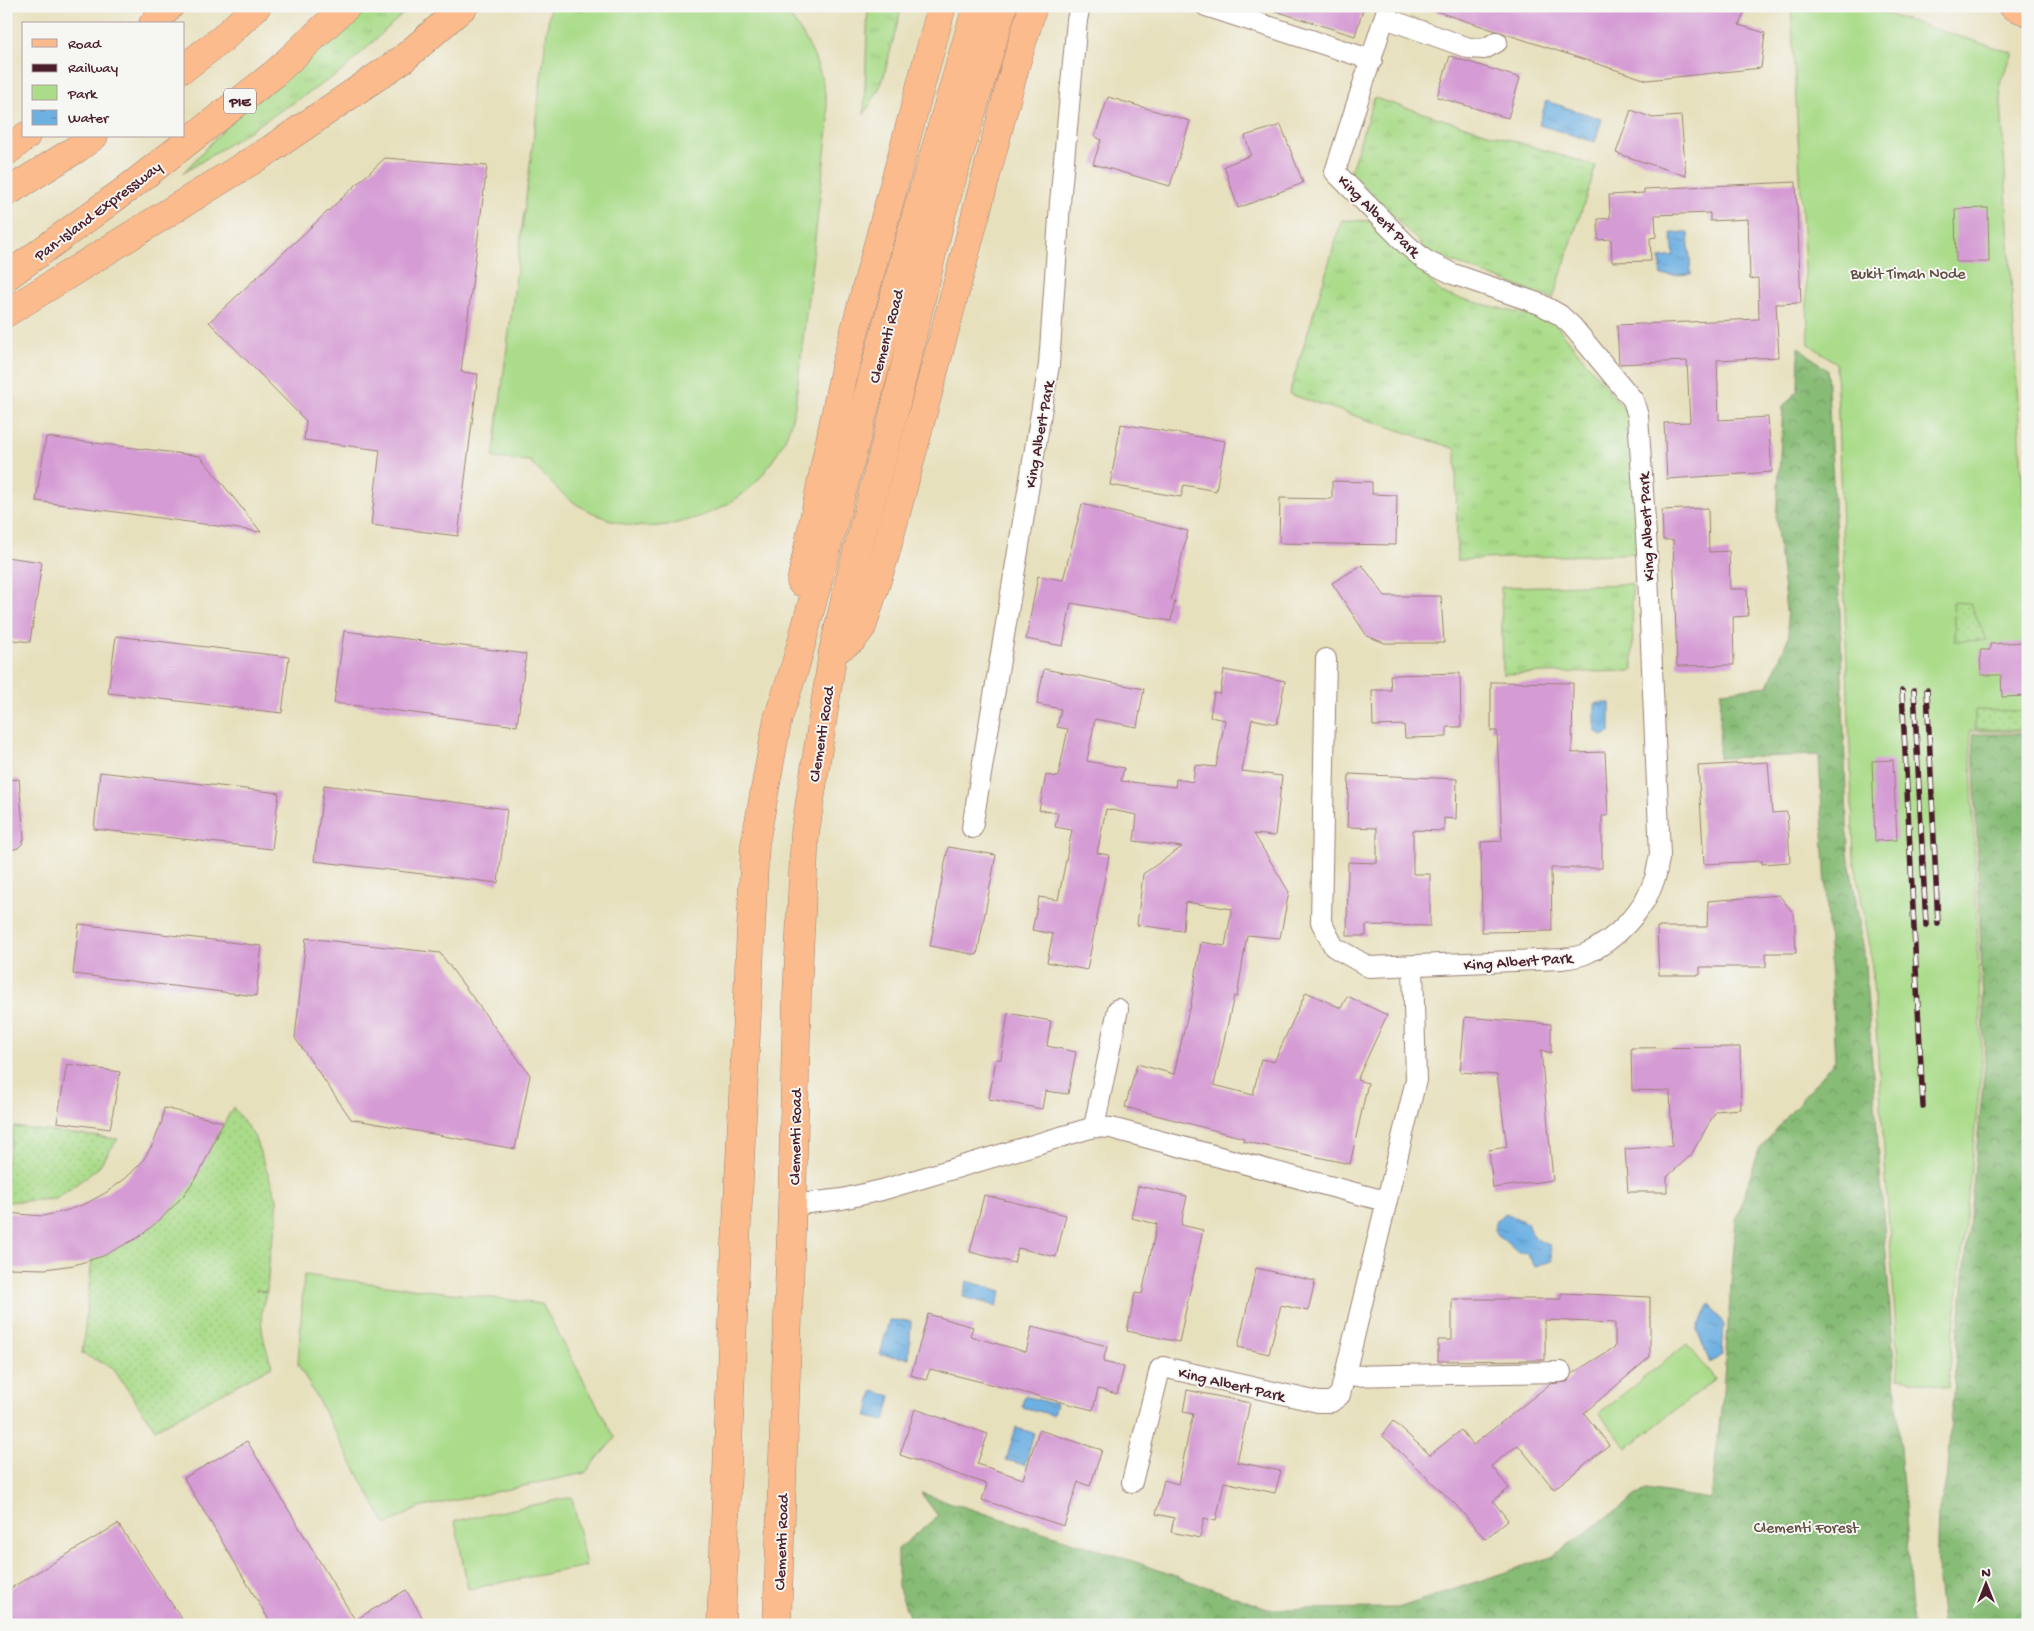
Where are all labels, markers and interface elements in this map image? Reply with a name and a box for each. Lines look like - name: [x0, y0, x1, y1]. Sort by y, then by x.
- legend: [22, 22, 185, 138]
- text: Road: [68, 36, 102, 54]
- text: Railway: [68, 60, 119, 78]
- text: Park: [67, 86, 98, 104]
- road number: PIE: [224, 88, 256, 114]
- text: Water: [68, 110, 110, 128]
- street label: Pan-Island Expressway: [31, 159, 167, 267]
- street label: King Albert Park: [1332, 172, 1424, 264]
- park label: Bukit Timah Node: [1849, 266, 1966, 285]
- street label: Clementi Road: [867, 286, 910, 386]
- street label: King Albert Park: [1023, 377, 1061, 490]
- street label: King Albert Park: [1636, 470, 1661, 582]
- street label: Clementi Road: [807, 684, 841, 784]
- street label: King Albert Park: [1463, 950, 1575, 977]
- street label: Clementi Road: [787, 1087, 808, 1185]
- street label: King Albert Park: [1176, 1365, 1288, 1408]
- street label: Clementi Road: [772, 1492, 795, 1591]
- park label: Clementi Forest: [1754, 1520, 1860, 1539]
- north arrow: [1962, 1558, 2012, 1608]
- text: N: [1981, 1565, 1991, 1582]

